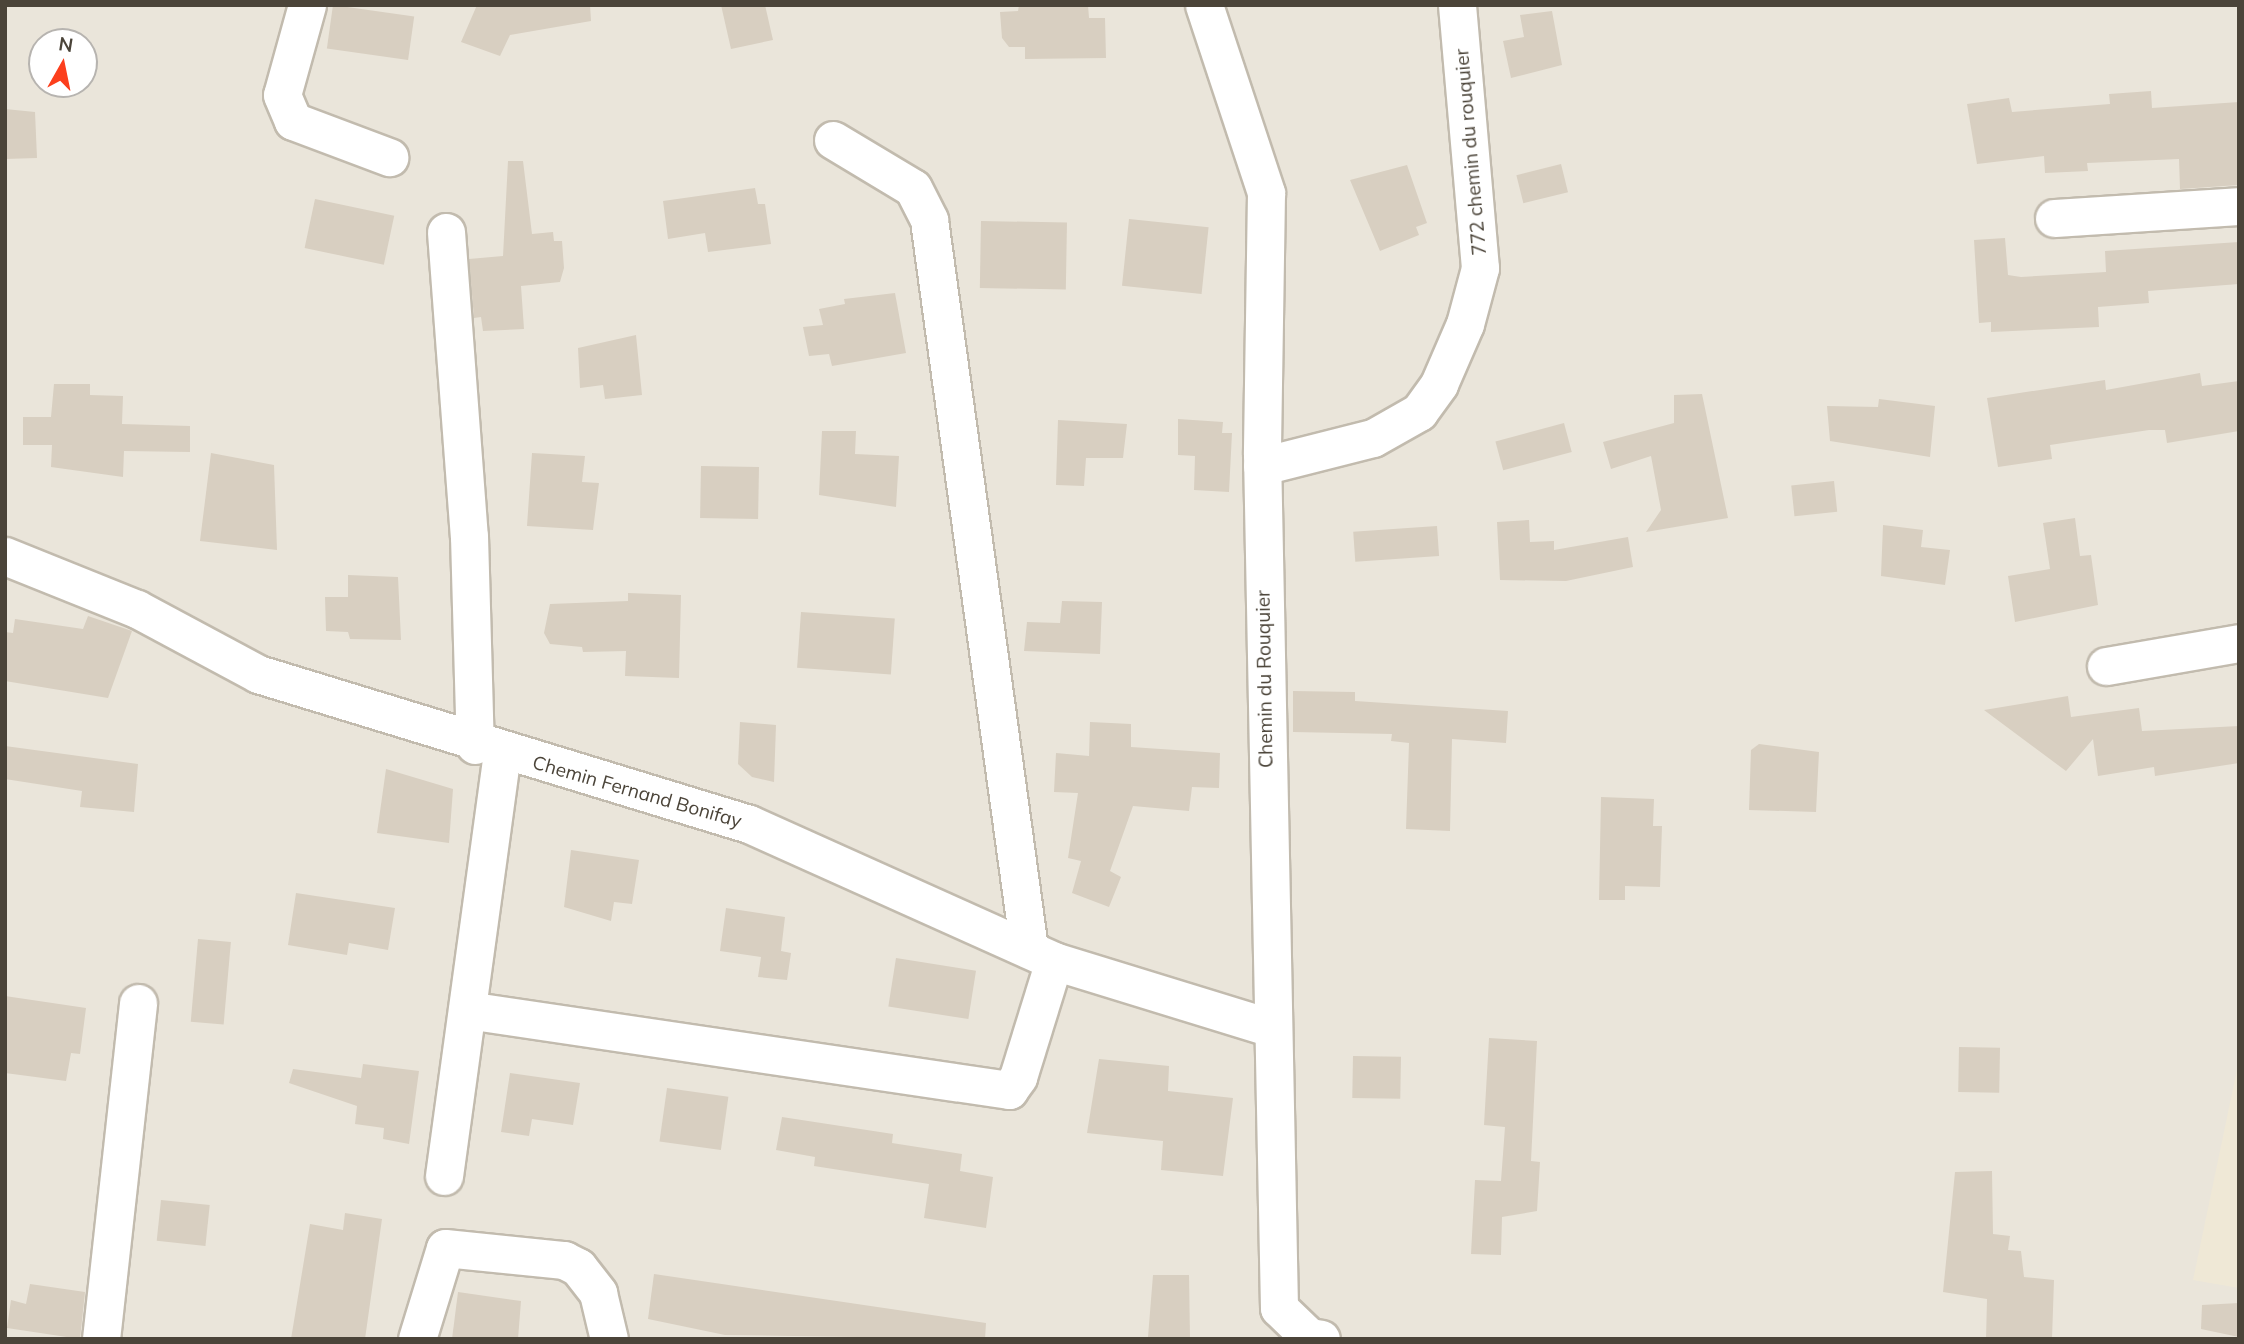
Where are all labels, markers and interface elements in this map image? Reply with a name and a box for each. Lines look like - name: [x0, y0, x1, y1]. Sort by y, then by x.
- north arrow: [28, 28, 98, 98]
- text: N: [57, 31, 75, 57]
- street label: 772 chemin du rouquier: [1451, 48, 1491, 256]
- street label: Chemin du Rouquier: [1252, 590, 1278, 768]
- street label: Chemin Fernand Bonifay: [530, 751, 744, 833]

